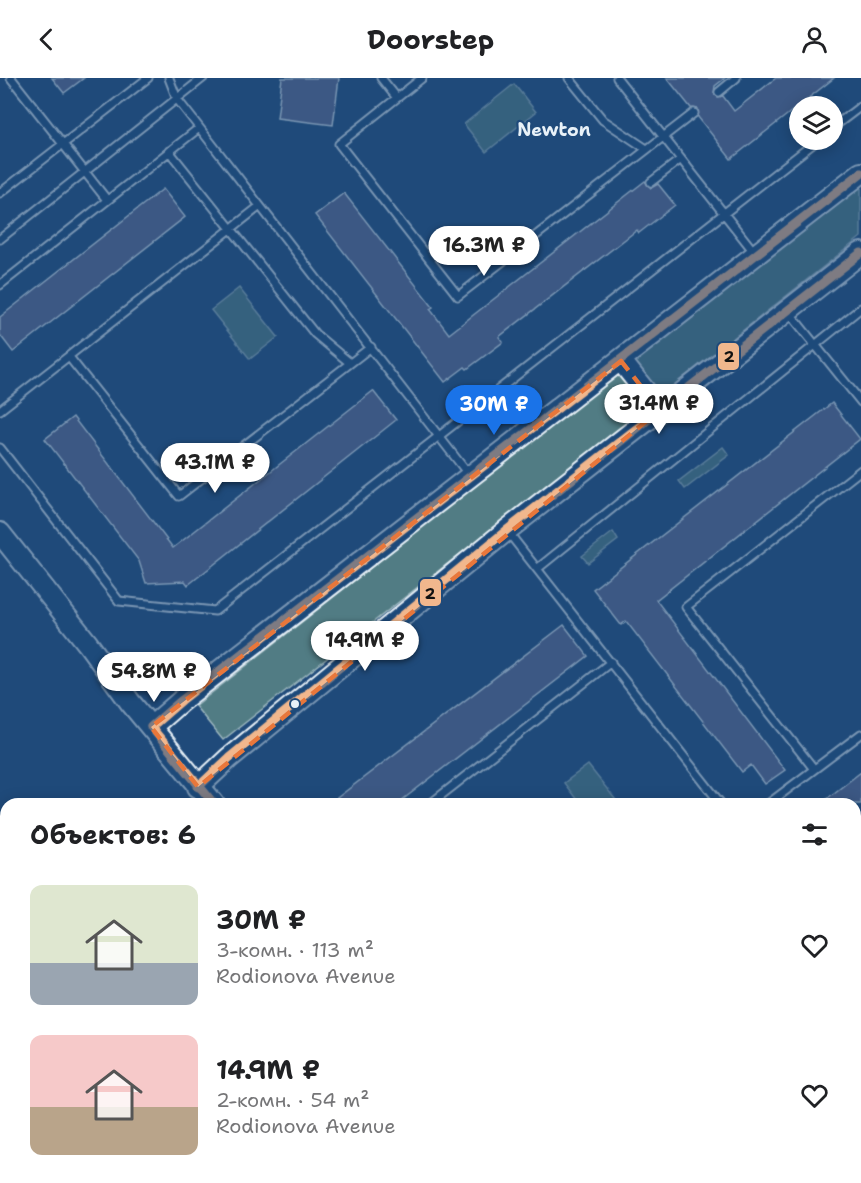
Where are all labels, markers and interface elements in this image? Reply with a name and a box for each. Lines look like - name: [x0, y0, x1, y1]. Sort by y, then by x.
- text: Doorstep: [367, 21, 494, 58]
- icon: back: [30, 23, 63, 56]
- icon: person: [798, 23, 831, 56]
- map controls: [789, 96, 843, 150]
- button: layers: [789, 96, 843, 150]
- district label: Newton: [517, 118, 591, 142]
- pin: 16.3M ₽: [429, 226, 539, 277]
- text: 16.3M ₽: [442, 232, 526, 258]
- line badge: 2: [717, 342, 740, 371]
- text: 2: [723, 346, 735, 367]
- pin: 31.4M ₽: [604, 384, 714, 435]
- pin: 30M ₽: [452, 385, 536, 436]
- text: 31.4M ₽: [618, 390, 700, 416]
- text: 30M ₽: [459, 391, 529, 417]
- pin: 43.1M ₽: [160, 443, 270, 494]
- text: 43.1M ₽: [175, 449, 255, 475]
- line badge: 2: [419, 578, 442, 607]
- text: 2: [424, 583, 436, 604]
- pin: 14.9M ₽: [310, 621, 420, 672]
- text: 14.9M ₽: [325, 627, 405, 653]
- pin: 54.8M ₽: [99, 652, 209, 703]
- text: 54.8M ₽: [111, 658, 197, 684]
- unlabelled marker: [289, 698, 301, 710]
- text: Объектов: 6: [30, 817, 196, 852]
- icon: filters: [798, 818, 831, 851]
- text: 30M ₽: [216, 902, 306, 937]
- icon: home: [78, 909, 150, 981]
- icon: heart: [798, 929, 831, 962]
- text: 3-комн. · 113 m²: [216, 937, 374, 963]
- text: Rodionova Avenue: [216, 963, 395, 989]
- text: 14.9M ₽: [216, 1052, 320, 1087]
- icon: home: [78, 1059, 150, 1131]
- icon: heart: [798, 1079, 831, 1112]
- text: 2-комн. · 54 m²: [216, 1087, 370, 1113]
- text: Rodionova Avenue: [216, 1113, 395, 1139]

